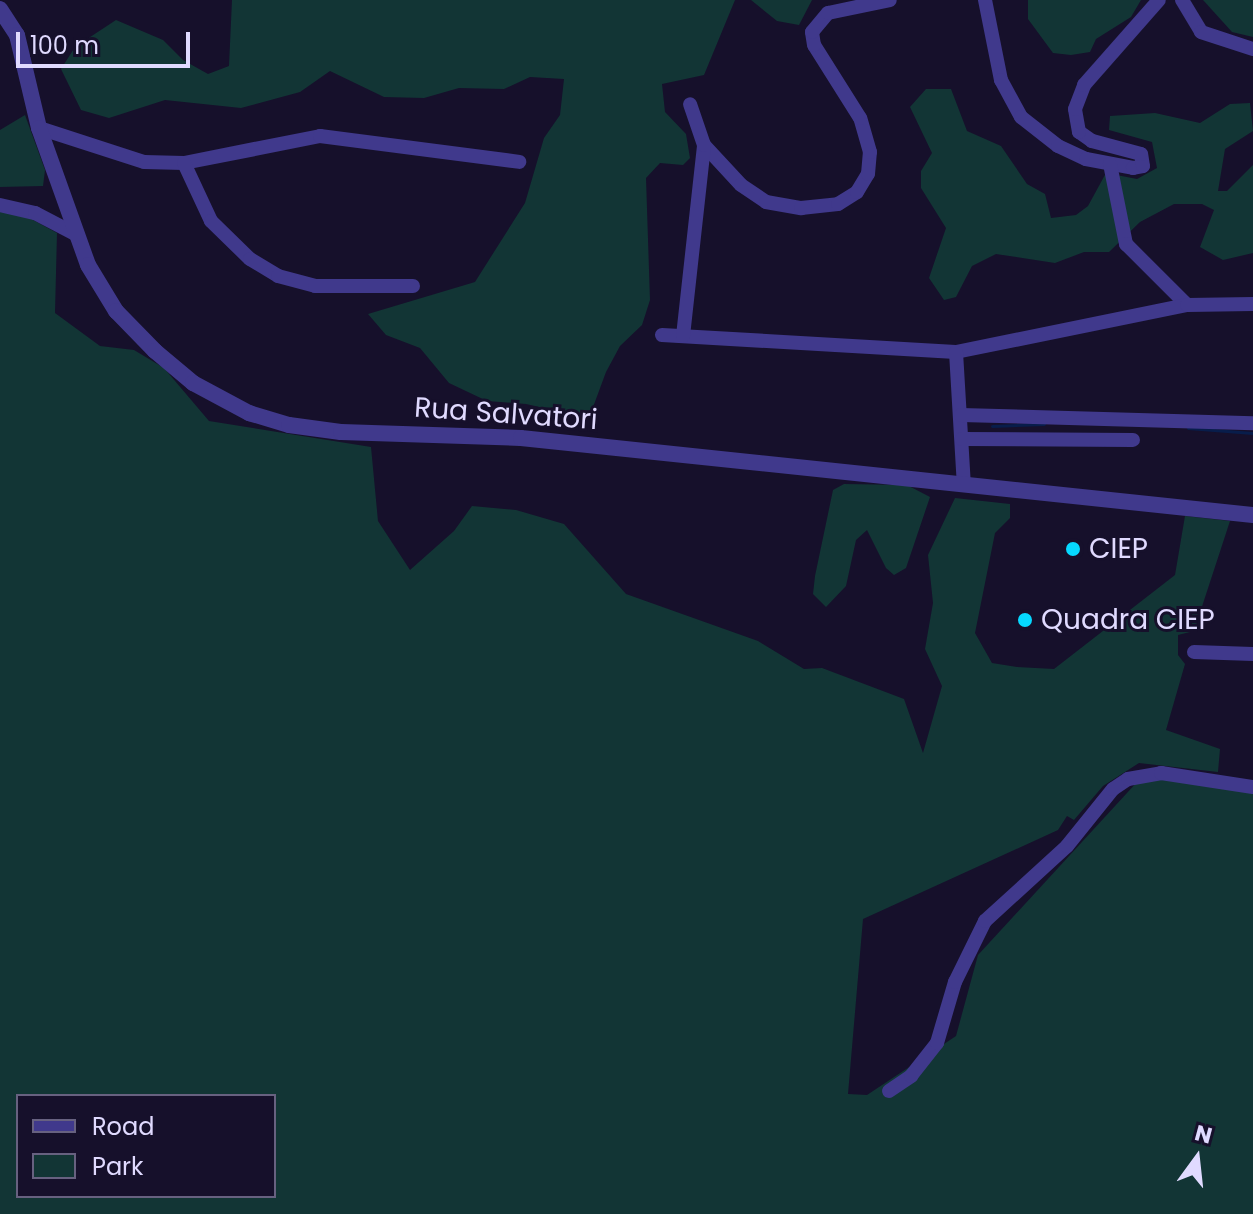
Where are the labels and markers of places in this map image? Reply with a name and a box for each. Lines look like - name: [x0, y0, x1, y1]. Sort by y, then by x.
- place label: CIEP: [1089, 532, 1148, 566]
- marker: CIEP: [1064, 540, 1082, 558]
- place label: Quadra CIEP: [1041, 603, 1215, 637]
- marker: Quadra CIEP: [1016, 611, 1034, 629]

